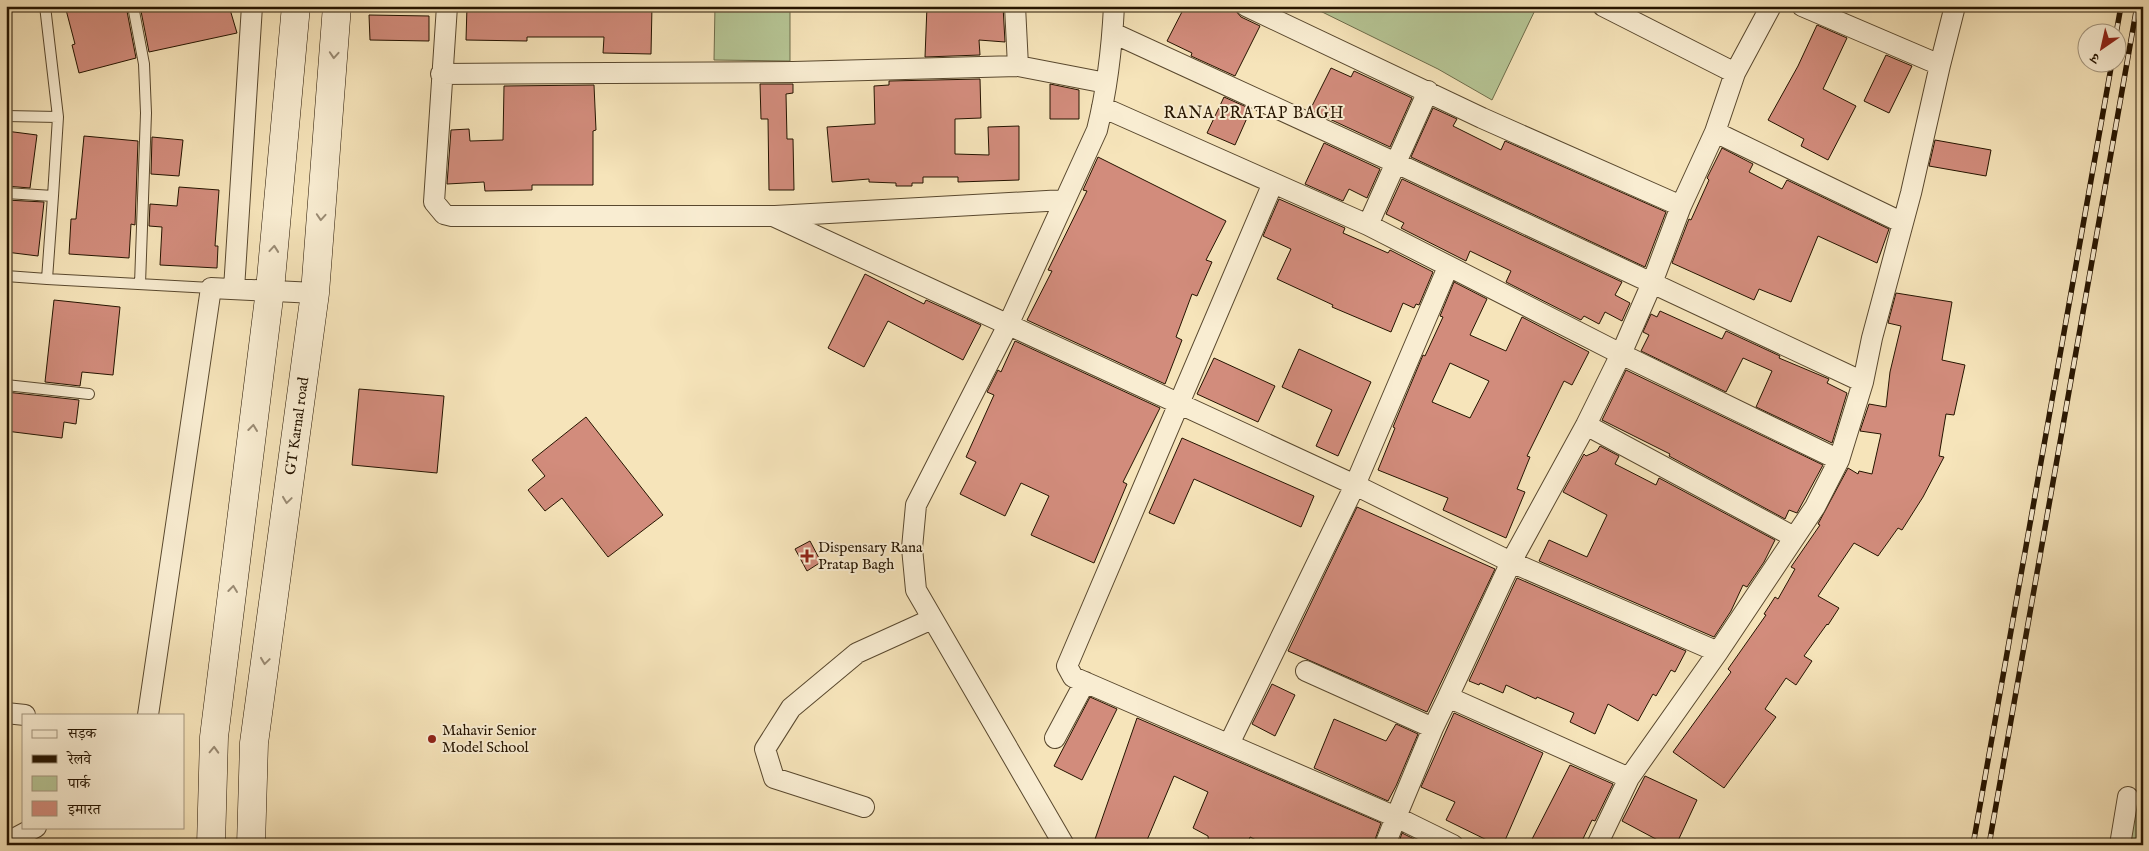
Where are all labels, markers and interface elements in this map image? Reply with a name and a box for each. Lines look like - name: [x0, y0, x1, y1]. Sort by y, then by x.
- north arrow: [2076, 22, 2126, 72]
- text: उ: [2087, 48, 2104, 68]
- one-way arrow: [328, 51, 339, 59]
- district label: RANA PRATAP BAGH: [1164, 104, 1344, 124]
- one-way arrow: [316, 213, 327, 221]
- one-way arrow: [268, 245, 279, 253]
- street label: GT Karnal road: [281, 375, 313, 476]
- one-way arrow: [247, 423, 258, 431]
- one-way arrow: [282, 496, 293, 504]
- place label: Dispensary Rana Pratap Bagh: [818, 538, 923, 574]
- marker: Dispensary Rana Pratap Bagh: [800, 549, 814, 563]
- one-way arrow: [227, 585, 238, 593]
- one-way arrow: [260, 657, 271, 665]
- legend: [22, 714, 185, 828]
- place label: Mahavir Senior Model School: [442, 721, 537, 757]
- text: सड़क: [67, 724, 97, 743]
- marker: Mahavir Senior Model School: [426, 733, 438, 745]
- one-way arrow: [209, 746, 219, 754]
- text: रेलवे: [66, 750, 92, 769]
- text: पार्क: [67, 774, 91, 793]
- text: इमारत: [67, 800, 102, 819]

